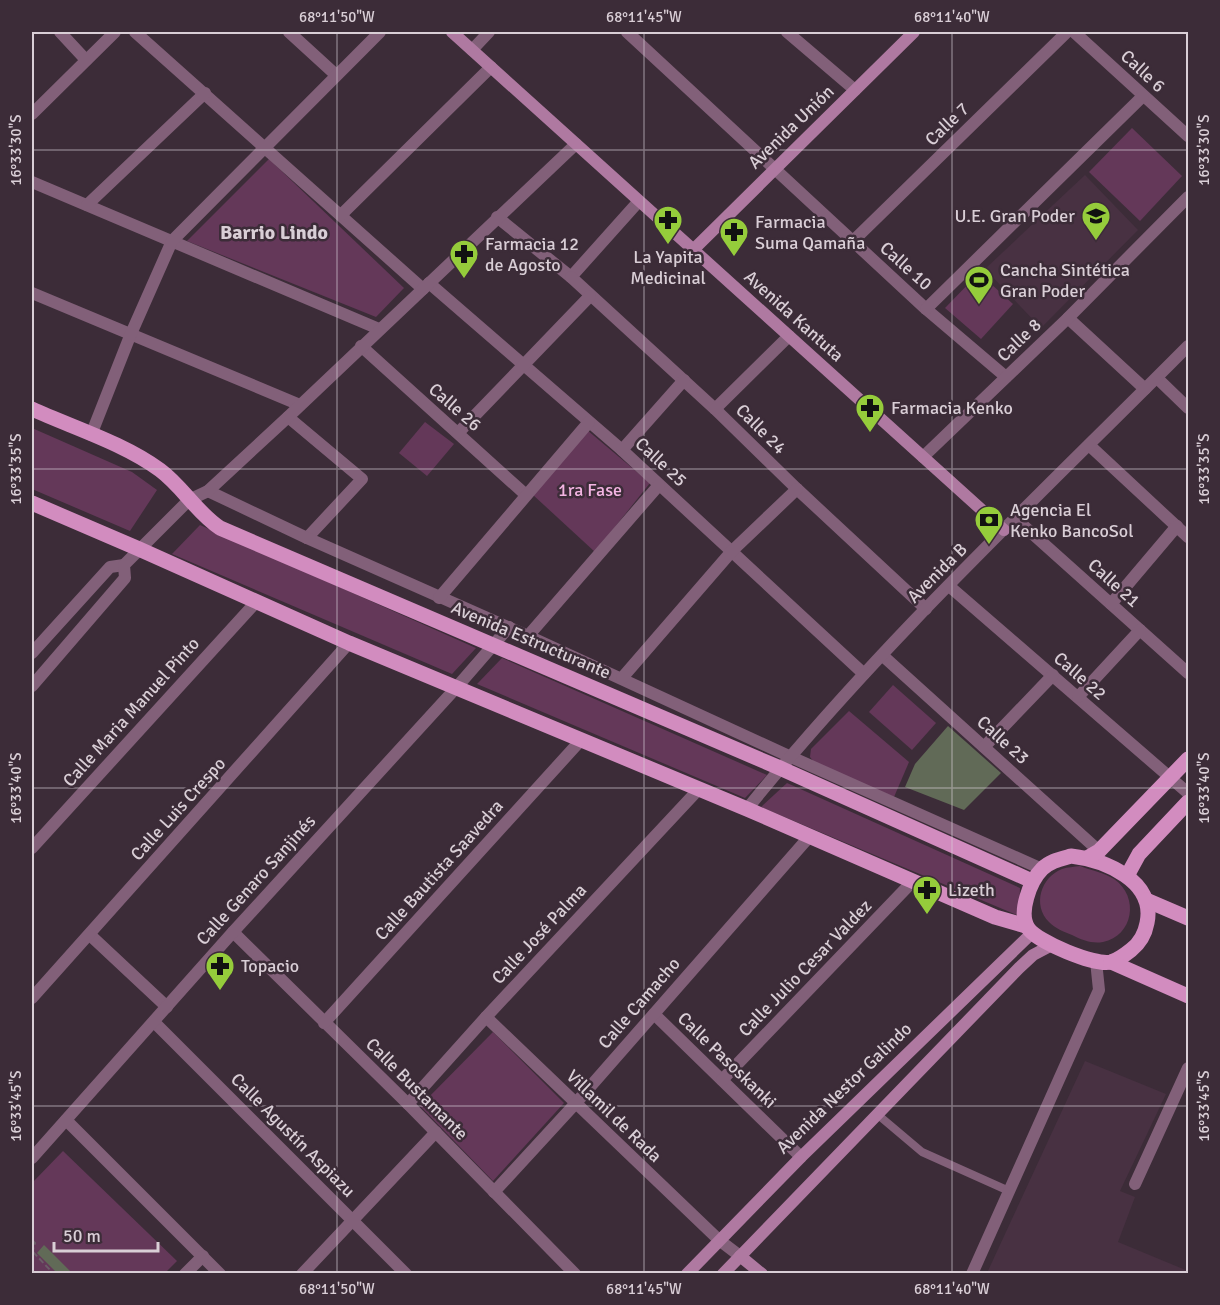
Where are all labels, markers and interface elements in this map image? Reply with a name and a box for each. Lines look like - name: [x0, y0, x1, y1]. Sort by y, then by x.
- text: 68°11'50"W: [299, 8, 375, 26]
- text: 68°11'45"W: [606, 8, 682, 26]
- text: 68°11'40"W: [914, 8, 990, 26]
- street label: Calle 6: [1116, 45, 1170, 97]
- street label: Avenida Unión: [743, 81, 839, 173]
- street label: Calle 7: [920, 98, 974, 150]
- text: 16°33'30"S: [7, 114, 25, 186]
- text: 16°33'30"S: [1195, 114, 1213, 186]
- school or university icon: U.E. Gran Poder: [1080, 200, 1112, 242]
- pharmacy icon: La Yapita Medicinal: [652, 204, 684, 246]
- place label: U.E. Gran Poder: [955, 205, 1075, 227]
- place label: Farmacia Suma Qamaña: [755, 211, 865, 254]
- pharmacy icon: Farmacia Suma Qamaña: [718, 216, 750, 258]
- district label: Barrio Lindo: [220, 220, 328, 245]
- place label: Farmacia 12 de Agosto: [485, 233, 579, 276]
- street label: Calle 10: [875, 237, 937, 295]
- pharmacy icon: Farmacia 12 de Agosto: [448, 238, 480, 280]
- place label: La Yapita Medicinal: [630, 246, 706, 289]
- place label: Cancha Sintética Gran Poder: [1000, 259, 1130, 302]
- sports icon: Cancha Sintética Gran Poder: [963, 264, 995, 306]
- street label: Avenida Kantuta: [740, 266, 848, 366]
- street label: Calle 8: [992, 314, 1046, 366]
- street label: Calle 26: [424, 378, 486, 436]
- pharmacy icon: Farmacia Kenko: [854, 392, 886, 434]
- place label: Farmacia Kenko: [891, 397, 1013, 419]
- street label: Calle 24: [731, 399, 791, 459]
- text: 16°33'35"S: [7, 433, 25, 505]
- street label: Calle 25: [631, 433, 691, 491]
- text: 16°33'35"S: [1195, 433, 1213, 505]
- park label: 1ra Fase: [558, 479, 622, 501]
- place label: Agencia El Kenko BancoSol: [1010, 499, 1133, 542]
- bank icon: Agencia El Kenko BancoSol: [973, 504, 1005, 546]
- street label: Avenida B: [902, 538, 972, 608]
- street label: Calle 21: [1083, 554, 1145, 612]
- street label: Avenida Estructurante: [448, 596, 614, 684]
- street label: Calle Maria Manuel Pinto: [58, 633, 204, 791]
- street label: Calle 22: [1049, 647, 1111, 705]
- street label: Calle 23: [972, 711, 1034, 769]
- text: 16°33'40"S: [7, 752, 25, 824]
- text: 16°33'40"S: [1195, 752, 1213, 824]
- street label: Calle Luis Crespo: [126, 753, 230, 865]
- street label: Calle Bautista Saavedra: [370, 795, 508, 945]
- street label: Calle Genaro Sanjinés: [192, 810, 320, 950]
- pharmacy icon: Lizeth: [911, 874, 943, 916]
- street label: Calle José Palma: [487, 879, 591, 989]
- place label: Lizeth: [948, 879, 995, 901]
- street label: Calle Julio Cesar Valdez: [734, 895, 876, 1041]
- pharmacy icon: Topacio: [204, 950, 236, 992]
- street label: Calle Camacho: [593, 953, 685, 1053]
- place label: Topacio: [241, 955, 299, 977]
- street label: Calle Pasoskanki: [673, 1007, 781, 1113]
- street label: Avenida Nestor Galindo: [772, 1018, 916, 1158]
- street label: Calle Bustamante: [361, 1033, 473, 1145]
- street label: Villamil de Rada: [562, 1065, 666, 1167]
- street label: Calle Agustín Aspiazu: [226, 1068, 360, 1202]
- text: 16°33'45"S: [7, 1070, 25, 1142]
- text: 16°33'45"S: [1195, 1070, 1213, 1142]
- scale bar: [54, 1215, 158, 1253]
- text: 50 m: [63, 1225, 101, 1247]
- text: 68°11'50"W: [299, 1280, 375, 1298]
- text: 68°11'45"W: [606, 1280, 682, 1298]
- text: 68°11'40"W: [914, 1280, 990, 1298]

